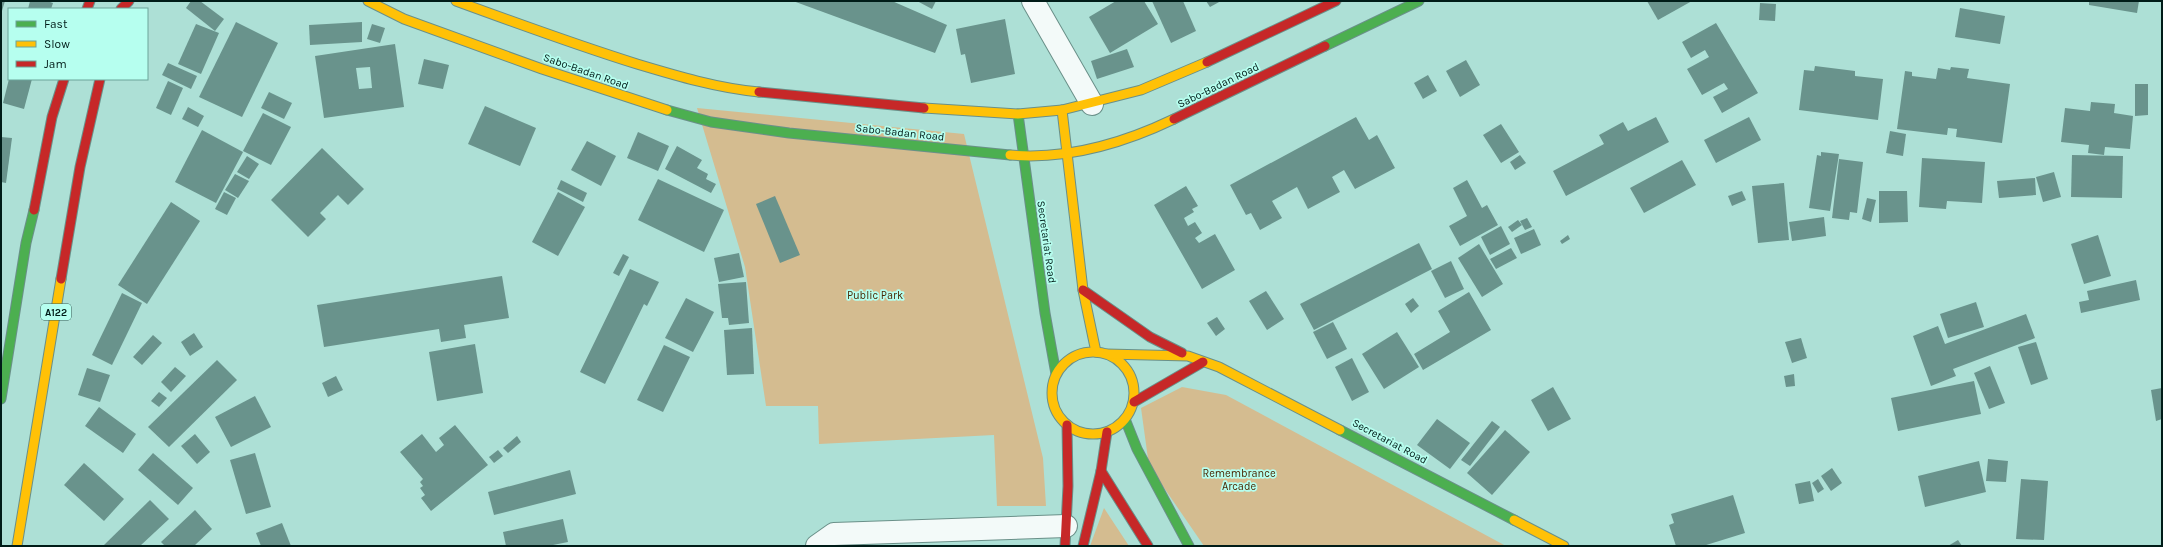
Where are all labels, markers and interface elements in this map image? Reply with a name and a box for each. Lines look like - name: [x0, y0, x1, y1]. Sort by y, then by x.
- legend: [8, 8, 148, 80]
- text: Fast: [44, 17, 68, 31]
- text: Slow: [44, 37, 70, 51]
- street label: Sabo-Badan Road: [542, 51, 630, 92]
- text: Jam: [44, 57, 67, 71]
- street label: Sabo-Badan Road: [1175, 60, 1261, 111]
- street label: Sabo-Badan Road: [855, 121, 945, 144]
- street label: Secretariat Road: [1034, 200, 1059, 284]
- park label: Public Park: [847, 289, 903, 302]
- road number: A122: [41, 304, 71, 320]
- street label: Secretariat Road: [1350, 416, 1430, 467]
- park label: Remembrance Arcade: [1202, 467, 1276, 493]

